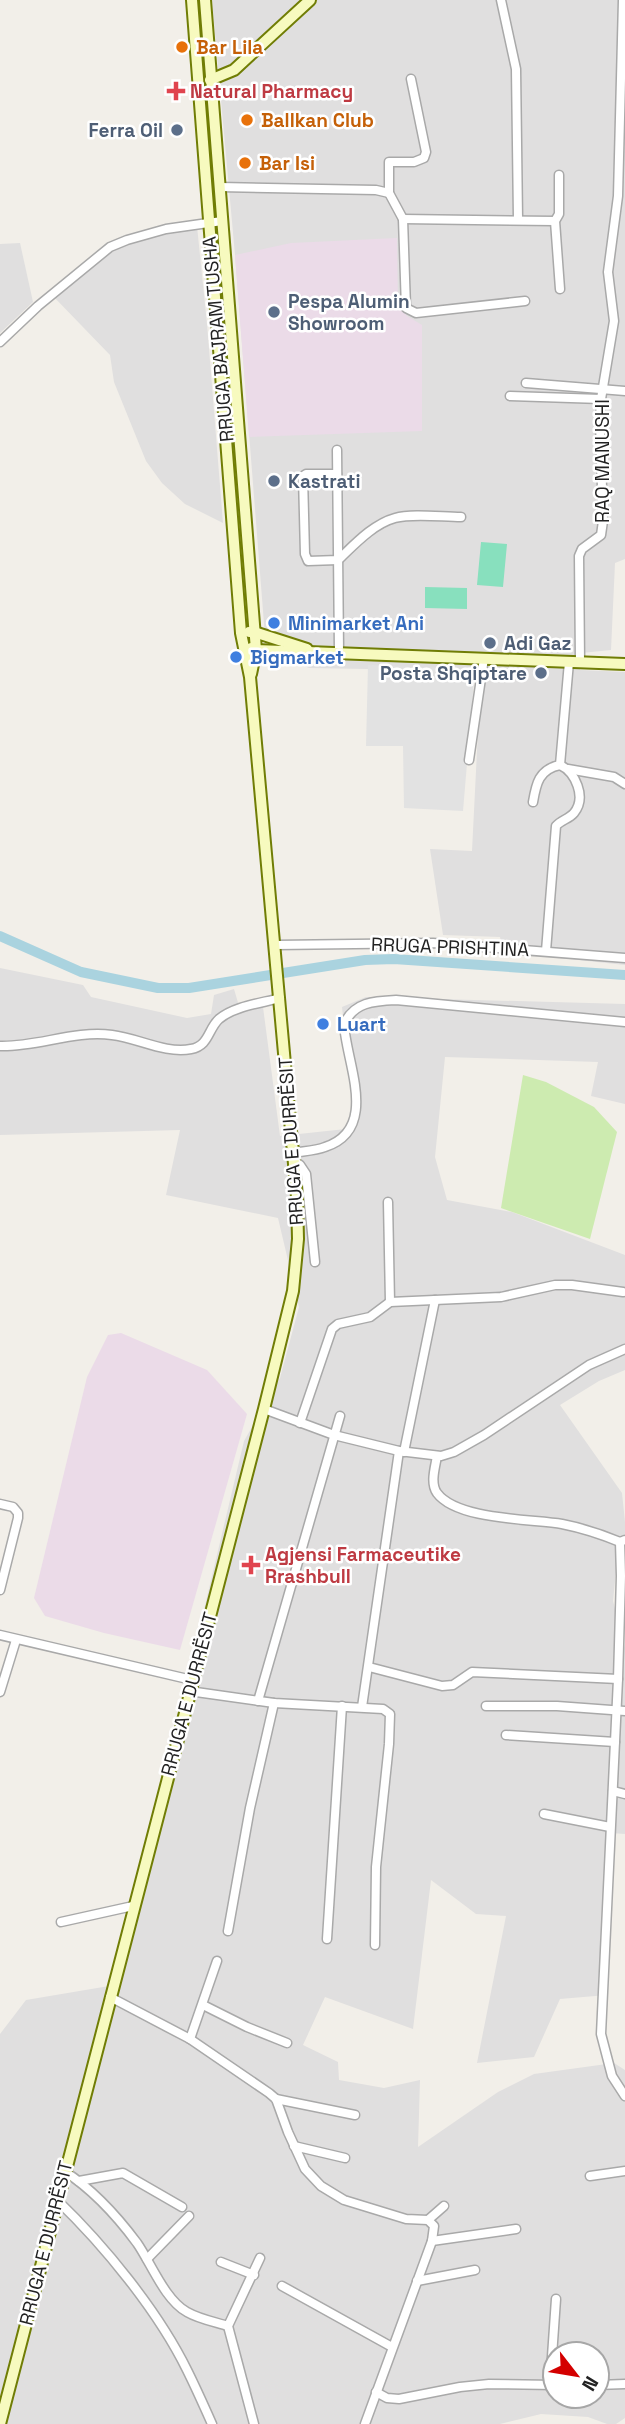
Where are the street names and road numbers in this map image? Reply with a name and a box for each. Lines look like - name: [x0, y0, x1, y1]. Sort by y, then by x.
- street label: RRUGA BAJRAM TUSHA: [197, 235, 239, 443]
- street label: RAQ MANUSHI: [590, 399, 615, 523]
- street label: RRUGA PRISHTINA: [370, 932, 530, 962]
- street label: RRUGA E DURRËSIT: [273, 1056, 309, 1226]
- street label: RRUGA E DURRËSIT: [155, 1609, 223, 1779]
- street label: RRUGA E DURRËSIT: [13, 2158, 79, 2328]

